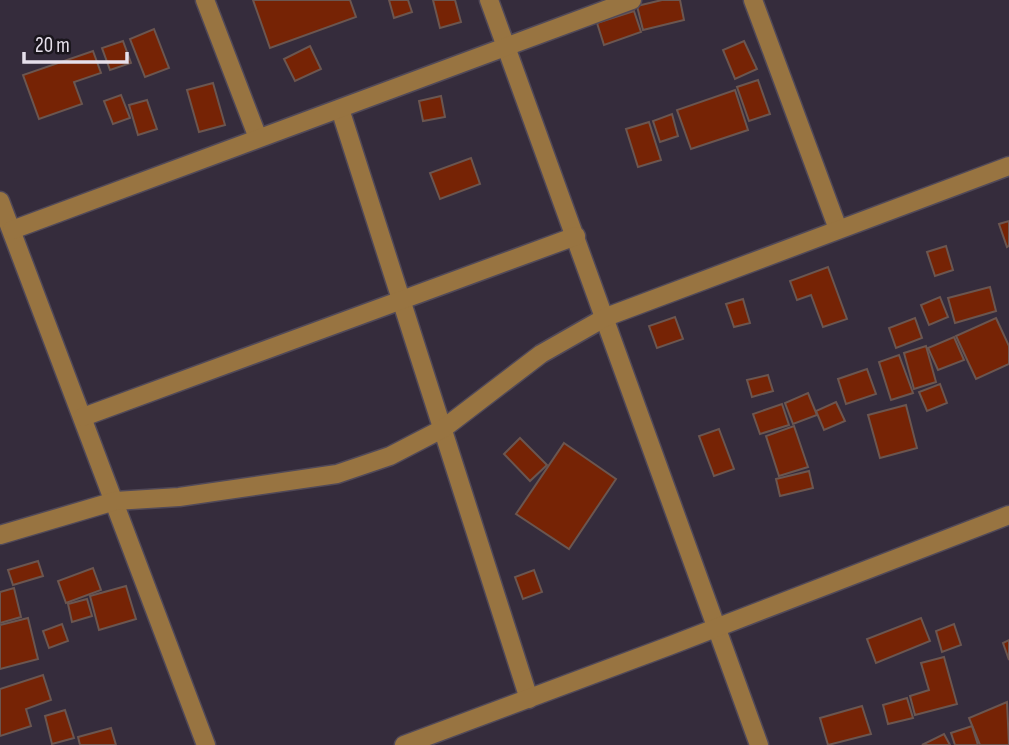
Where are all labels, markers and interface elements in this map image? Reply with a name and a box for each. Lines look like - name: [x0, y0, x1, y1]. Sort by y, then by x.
- scale bar: [24, 21, 128, 65]
- text: 20 m: [35, 33, 70, 58]

